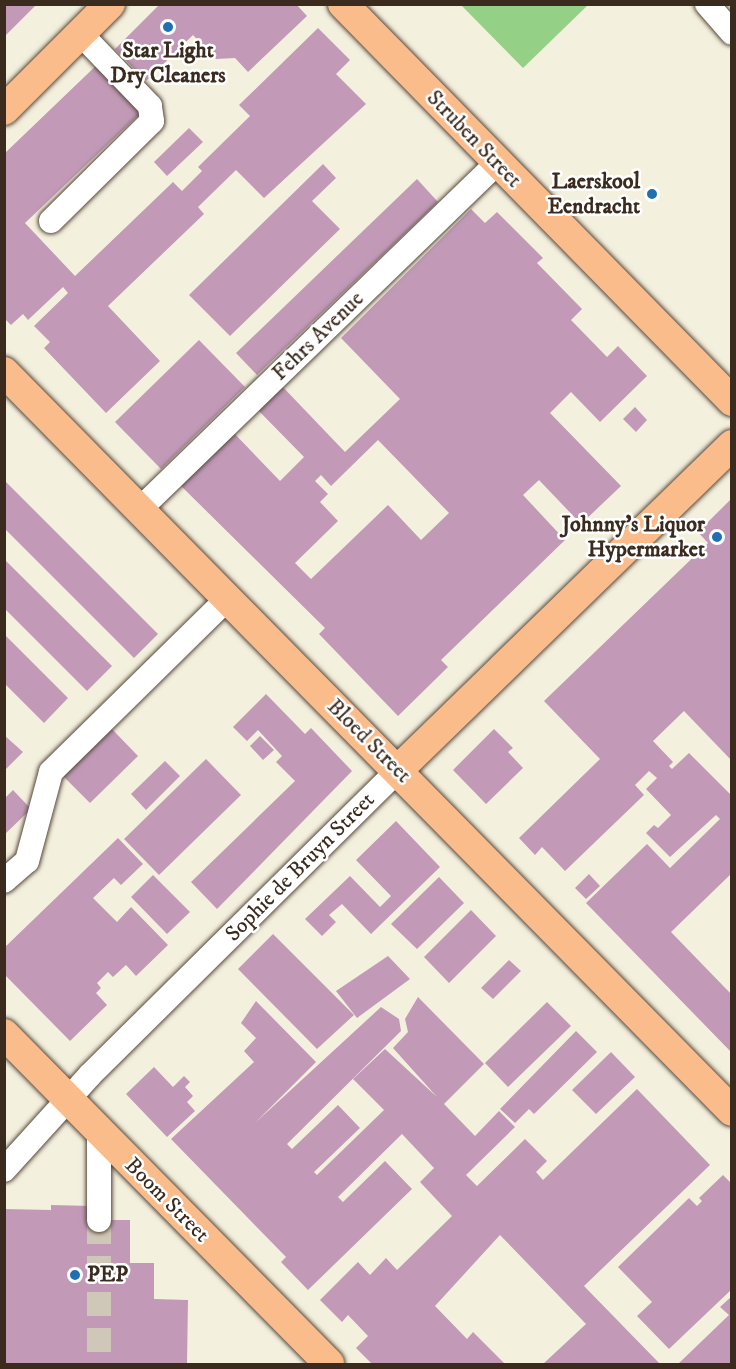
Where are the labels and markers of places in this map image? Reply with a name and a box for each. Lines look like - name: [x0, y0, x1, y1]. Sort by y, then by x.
- marker: Star Light Dry Cleaners: [161, 20, 175, 34]
- place label: Star Light Dry Cleaners: [110, 37, 226, 88]
- place label: Laerskool Eendracht: [547, 168, 640, 220]
- marker: Laerskool Eendracht: [645, 187, 659, 201]
- place label: Johnny's Liquor Hypermarket: [562, 511, 705, 562]
- marker: Johnny's Liquor Hypermarket: [710, 530, 724, 544]
- place label: PEP: [87, 1262, 128, 1288]
- marker: PEP: [68, 1268, 82, 1282]

